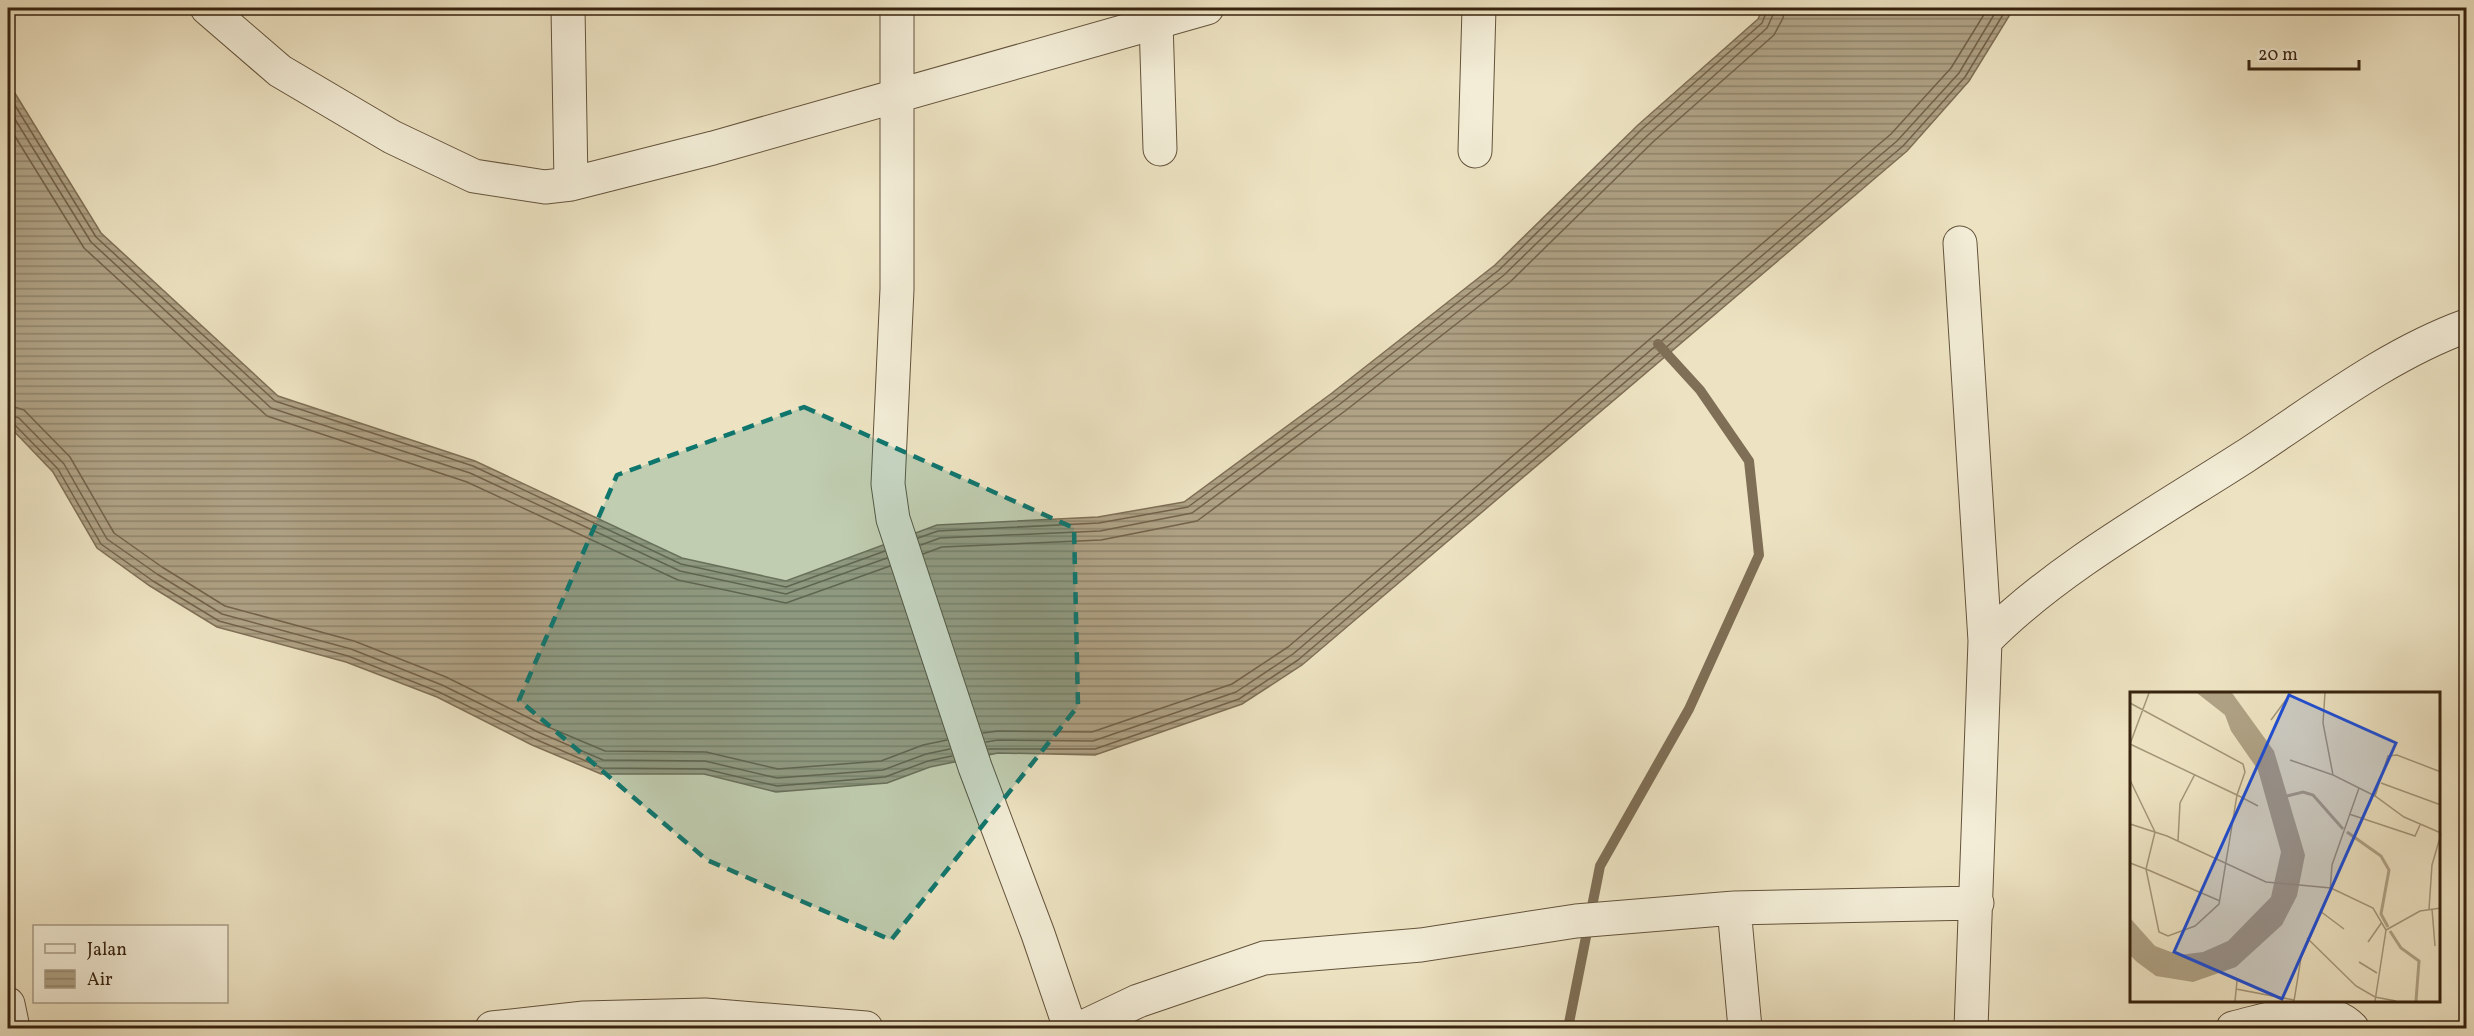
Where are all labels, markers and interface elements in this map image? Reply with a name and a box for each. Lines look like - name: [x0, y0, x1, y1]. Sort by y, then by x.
- scale bar: [2249, 33, 2358, 71]
- text: 20 m: [2258, 43, 2298, 68]
- inset map: [2130, 692, 2441, 1003]
- legend: [33, 925, 228, 1003]
- text: Jalan: [87, 938, 127, 963]
- text: Air: [87, 968, 113, 993]

